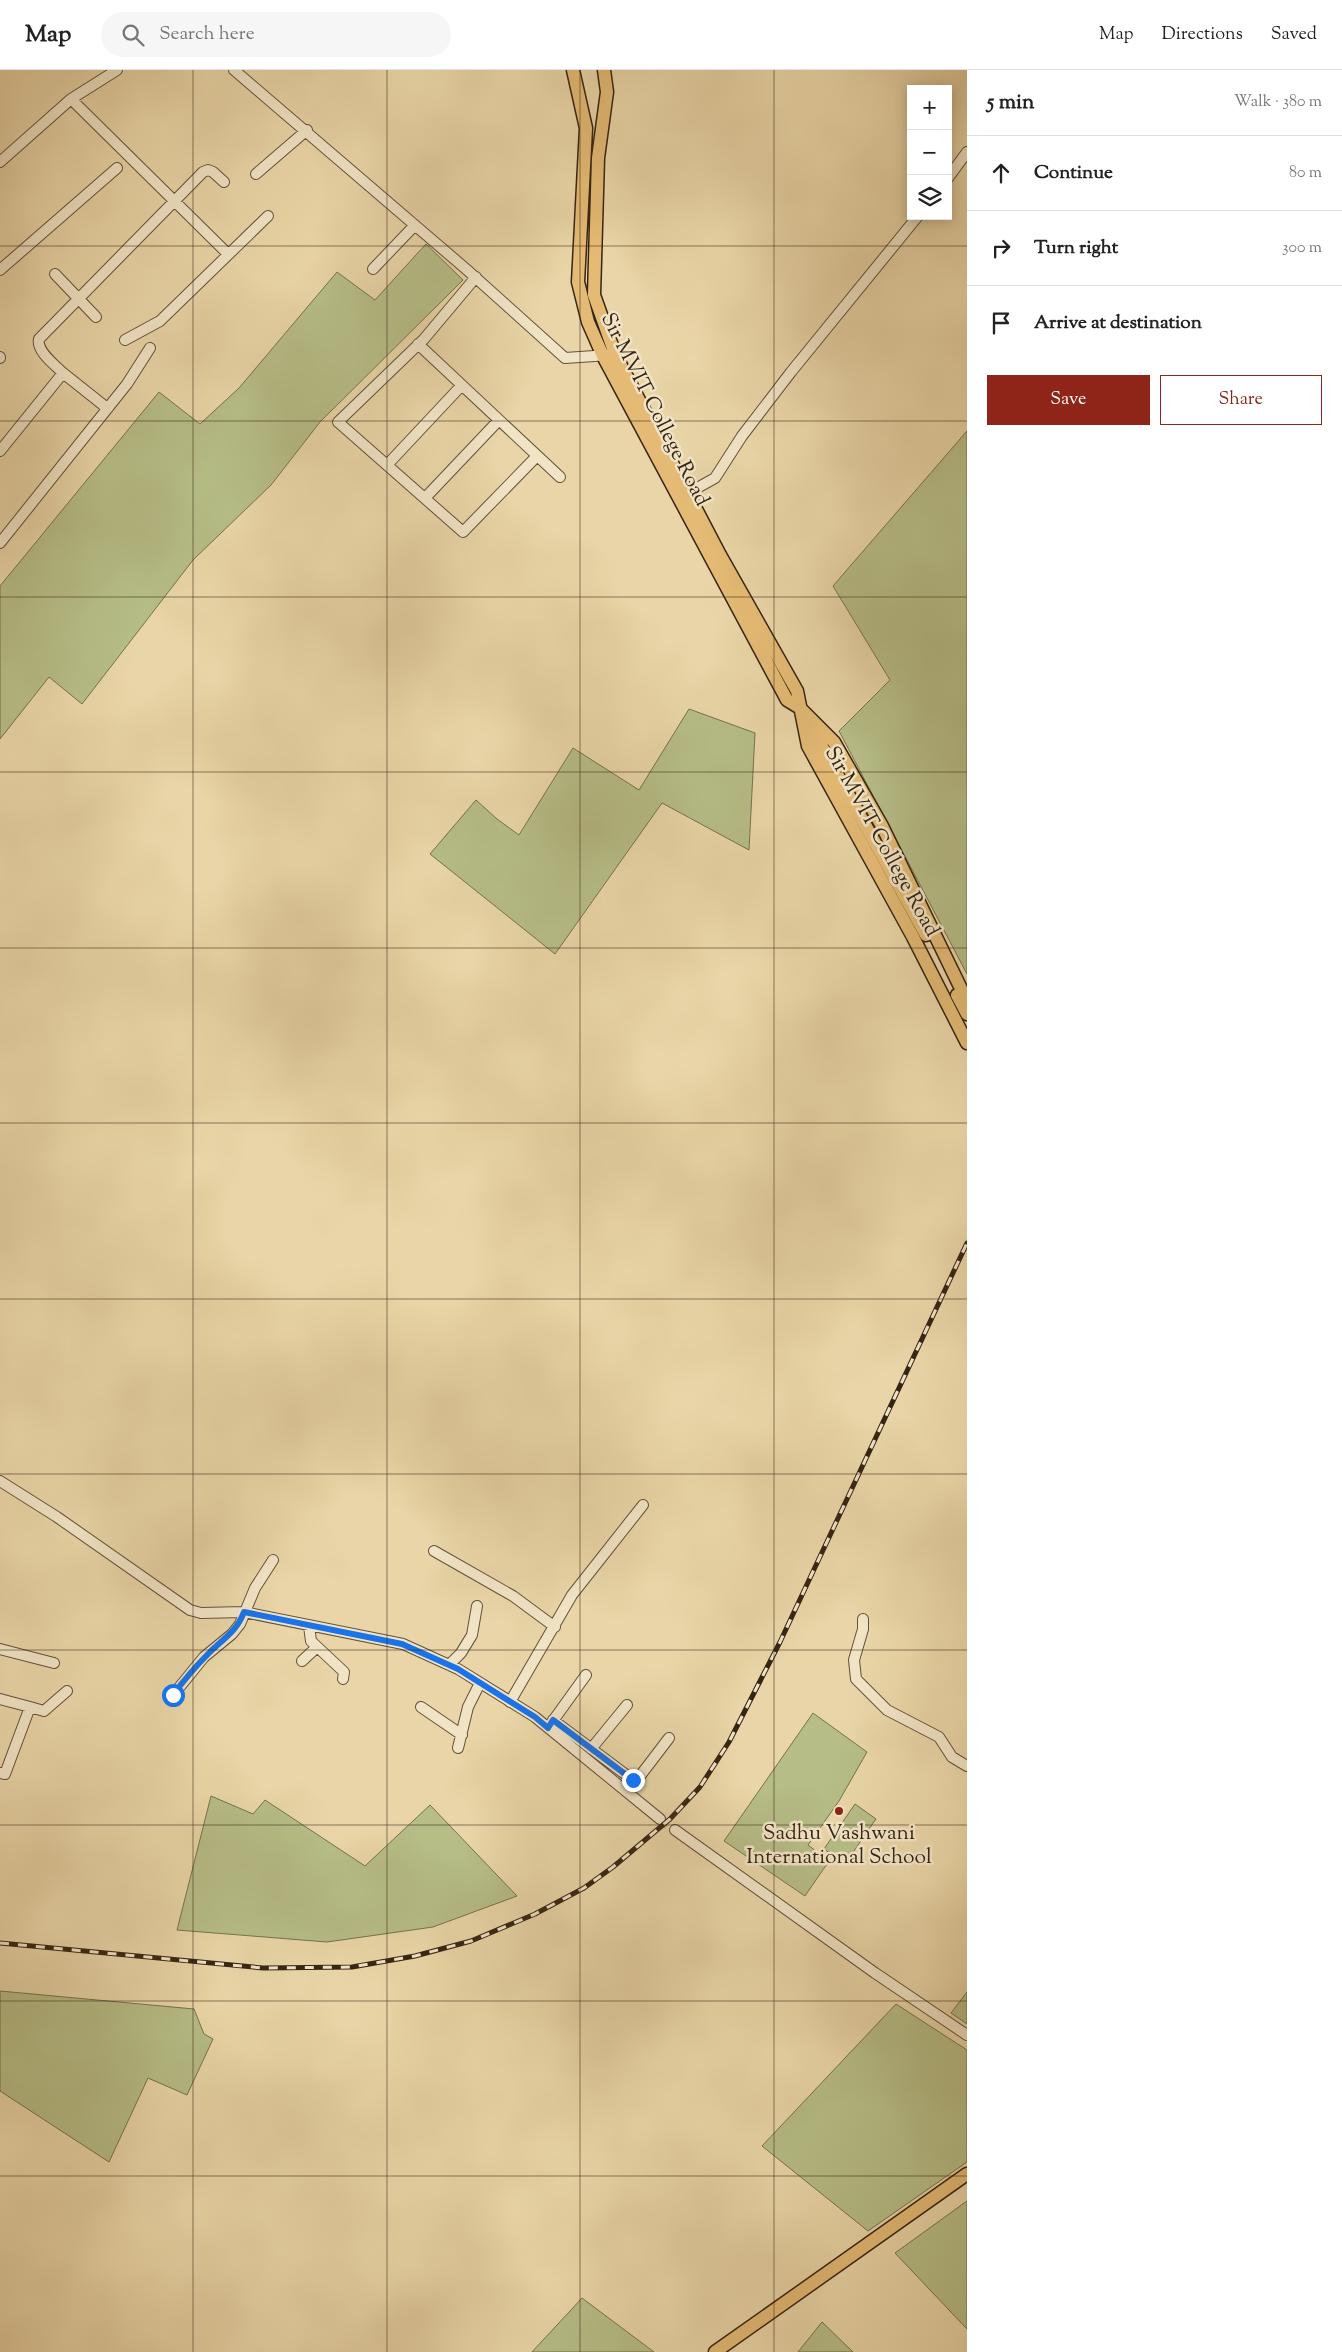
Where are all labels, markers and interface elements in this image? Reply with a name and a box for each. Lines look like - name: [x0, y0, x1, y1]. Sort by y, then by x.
- search box: [101, 12, 451, 57]
- text: Map: [25, 18, 71, 52]
- icon: search: [119, 21, 147, 49]
- text: Search here: [159, 21, 255, 48]
- text: Map: [1099, 22, 1134, 48]
- text: Directions: [1162, 22, 1243, 48]
- text: Saved: [1271, 22, 1317, 48]
- map controls: [907, 85, 952, 220]
- button: +: [907, 85, 952, 130]
- text: 5 min: [987, 88, 1034, 118]
- text: Walk · 380 m: [1234, 91, 1322, 114]
- button: −: [907, 130, 952, 175]
- icon: ahead: [987, 159, 1015, 187]
- text: Continue: [1034, 160, 1113, 187]
- text: 80 m: [1289, 162, 1322, 185]
- button: layers: [907, 175, 952, 220]
- icon: right: [987, 234, 1015, 262]
- text: Turn right: [1034, 235, 1118, 262]
- text: 300 m: [1282, 237, 1322, 260]
- street label: Sir MVIT College Road: [592, 308, 716, 512]
- icon: arrive: [987, 309, 1015, 337]
- text: Arrive at destination: [1034, 310, 1202, 337]
- button: Save: [987, 375, 1150, 425]
- button: Share: [1160, 375, 1322, 425]
- street label: Sir MVIT College Road: [816, 741, 946, 943]
- route start: [162, 1684, 185, 1707]
- route end: [622, 1769, 645, 1792]
- marker: Sadhu Vashwani International School: [833, 1805, 845, 1817]
- place label: Sadhu Vashwani International School: [746, 1819, 932, 1873]

